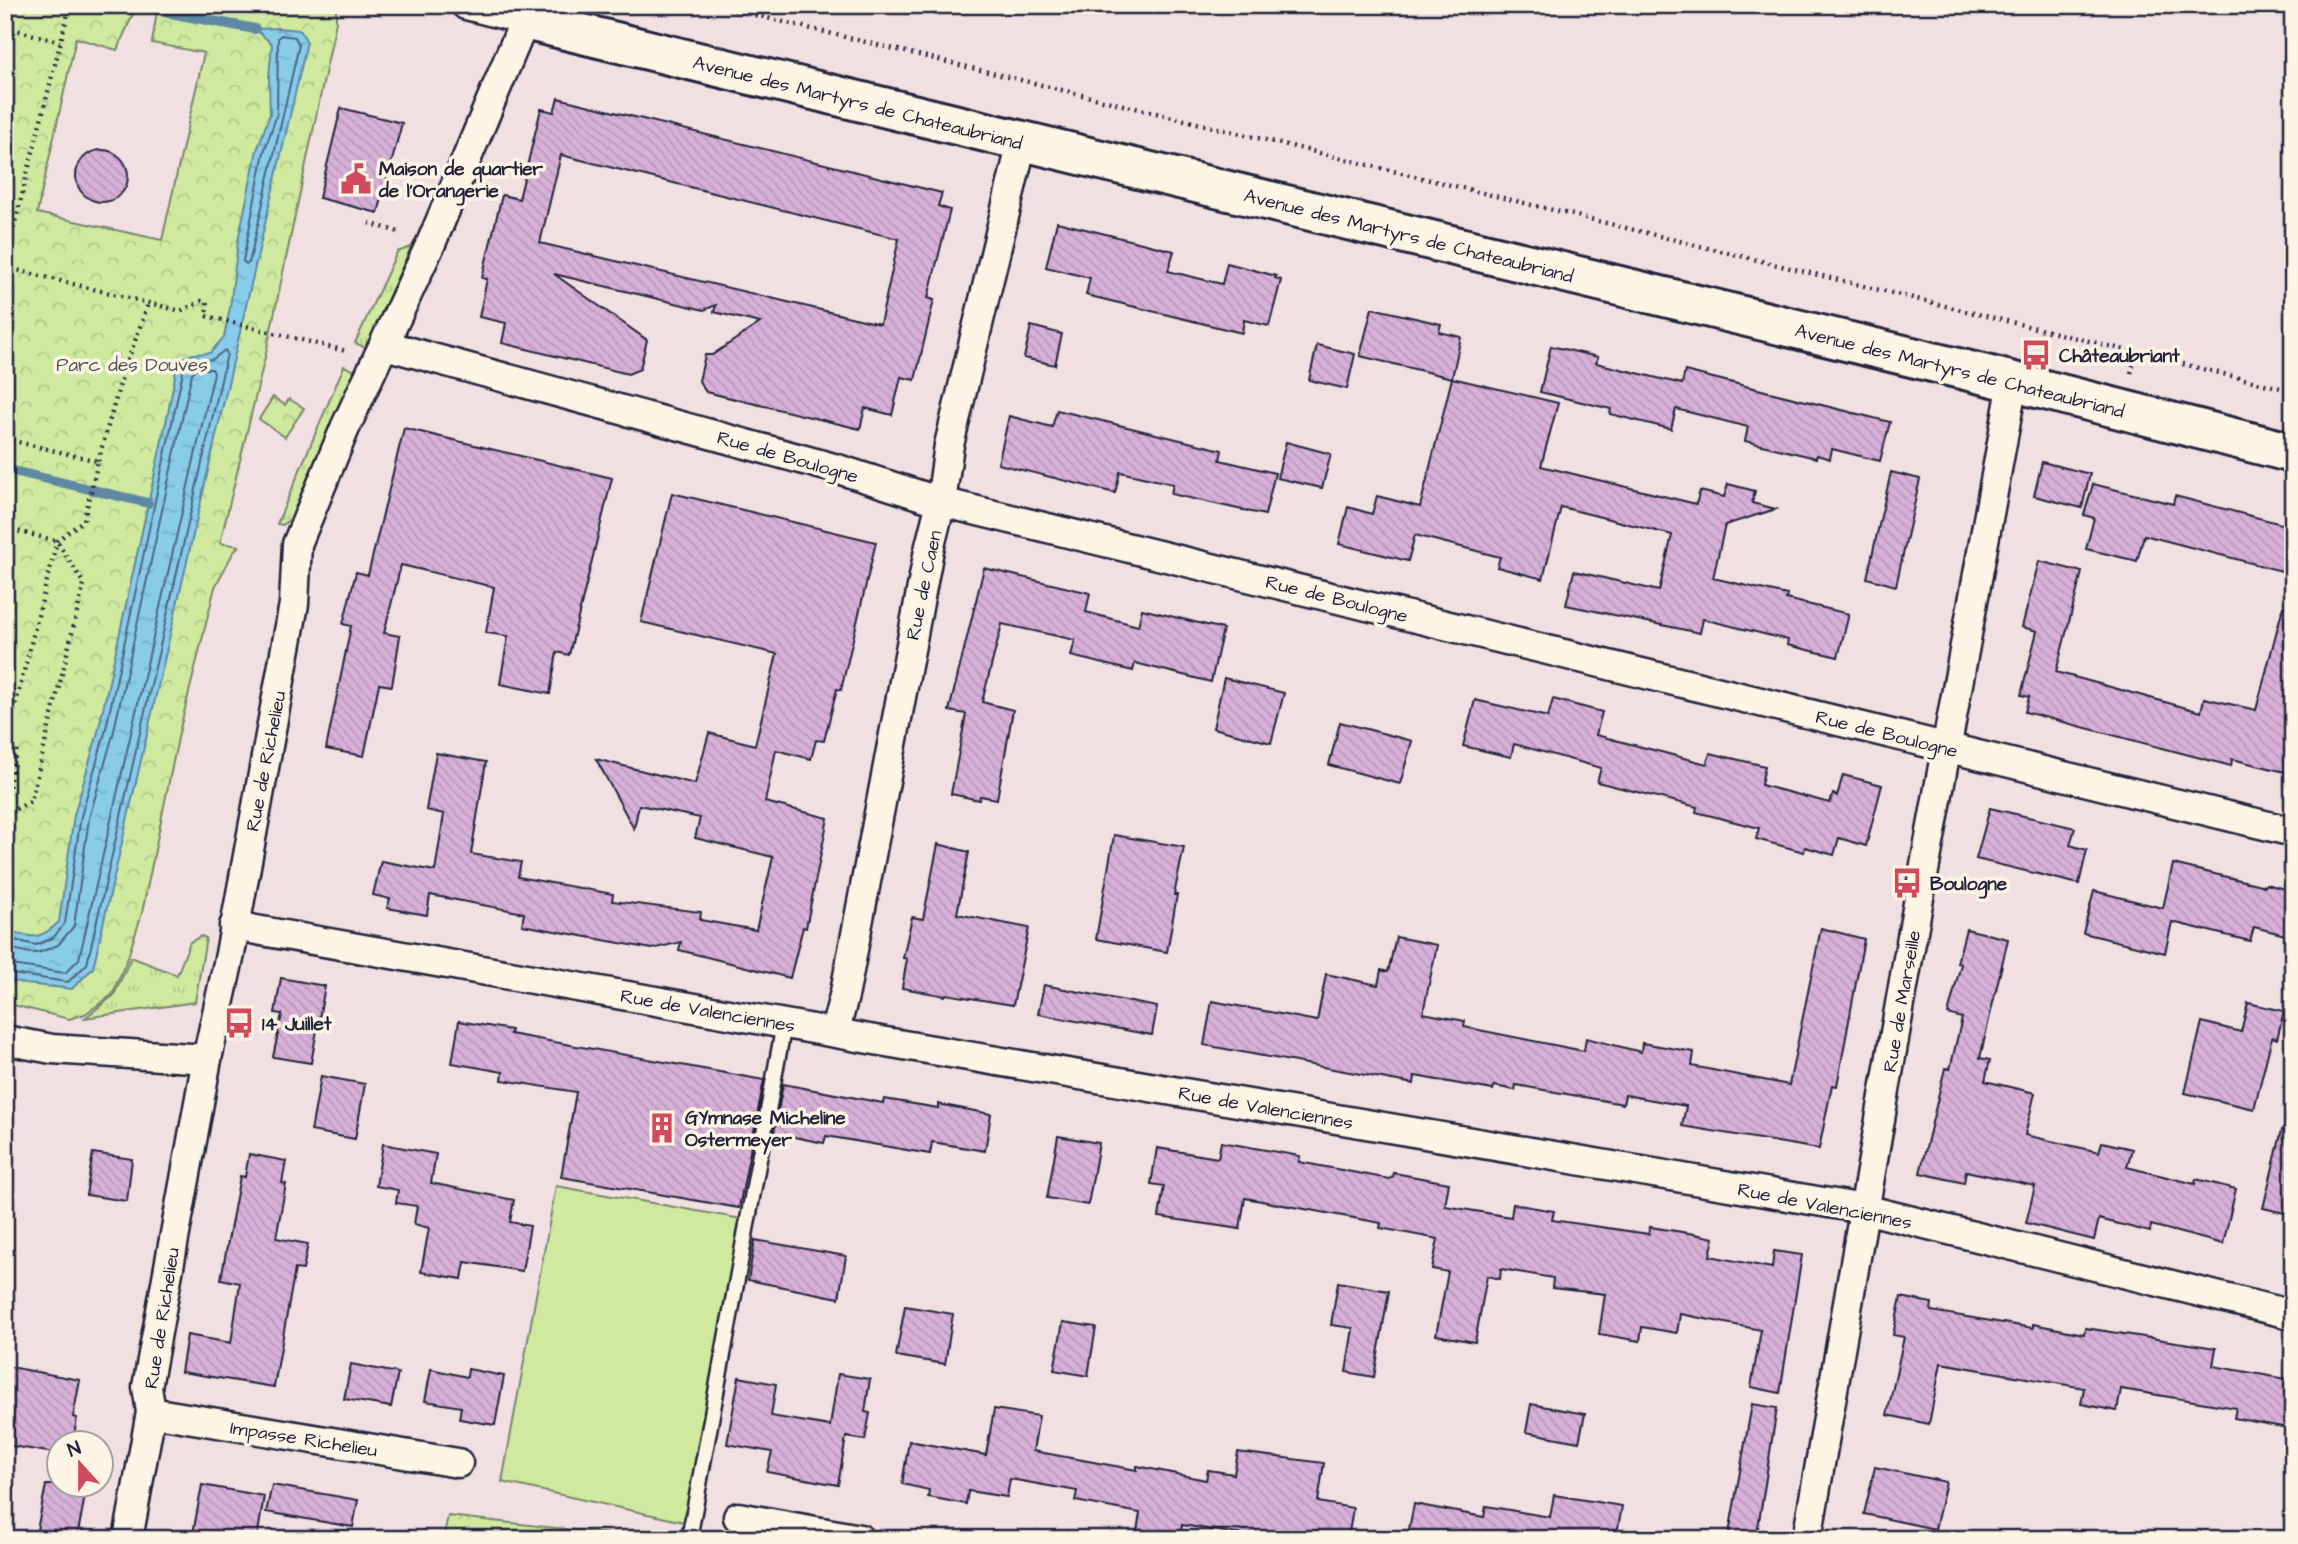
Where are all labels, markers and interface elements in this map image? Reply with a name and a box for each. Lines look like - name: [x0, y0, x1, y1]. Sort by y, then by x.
- street label: Avenue des Martyrs de Chateaubriand: [690, 49, 1025, 159]
- place label: Maison de quartier de l'Orangerie: [378, 156, 544, 206]
- public building icon: Maison de quartier de l'Orangerie: [339, 162, 373, 196]
- street label: Avenue des Martyrs de Chateaubriand: [1241, 182, 1576, 292]
- street label: Avenue des Martyrs de Chateaubriand: [1792, 317, 2127, 427]
- bus stop icon: Châteaubriant: [2019, 338, 2053, 372]
- place label: Châteaubriant: [2059, 343, 2180, 370]
- park label: Parc des Douves: [56, 352, 208, 379]
- street label: Rue de Boulogne: [714, 424, 861, 491]
- street label: Rue de Caen: [900, 528, 949, 643]
- street label: Rue de Boulogne: [1262, 569, 1411, 631]
- street label: Rue de Richelieu: [240, 688, 293, 834]
- street label: Rue de Boulogne: [1812, 704, 1961, 766]
- bus stop icon: Boulogne: [1890, 866, 1924, 900]
- place label: Boulogne: [1930, 871, 2008, 899]
- street label: Rue de Marseille: [1877, 928, 1928, 1074]
- street label: Rue de Valenciennes: [618, 983, 797, 1040]
- bus stop icon: 14 Juillet: [222, 1006, 256, 1040]
- place label: 14 Juillet: [262, 1011, 332, 1038]
- street label: Rue de Valenciennes: [1176, 1080, 1355, 1137]
- place label: GYmnase Micheline Ostermeyer: [685, 1105, 846, 1155]
- building icon: GYmnase Micheline Ostermeyer: [645, 1111, 679, 1145]
- street label: Rue de Valenciennes: [1735, 1176, 1914, 1237]
- street label: Rue de Richelieu: [138, 1245, 187, 1391]
- street label: Impasse Richelieu: [228, 1415, 380, 1465]
- north arrow: [46, 1428, 116, 1498]
- text: N: [64, 1435, 85, 1464]

